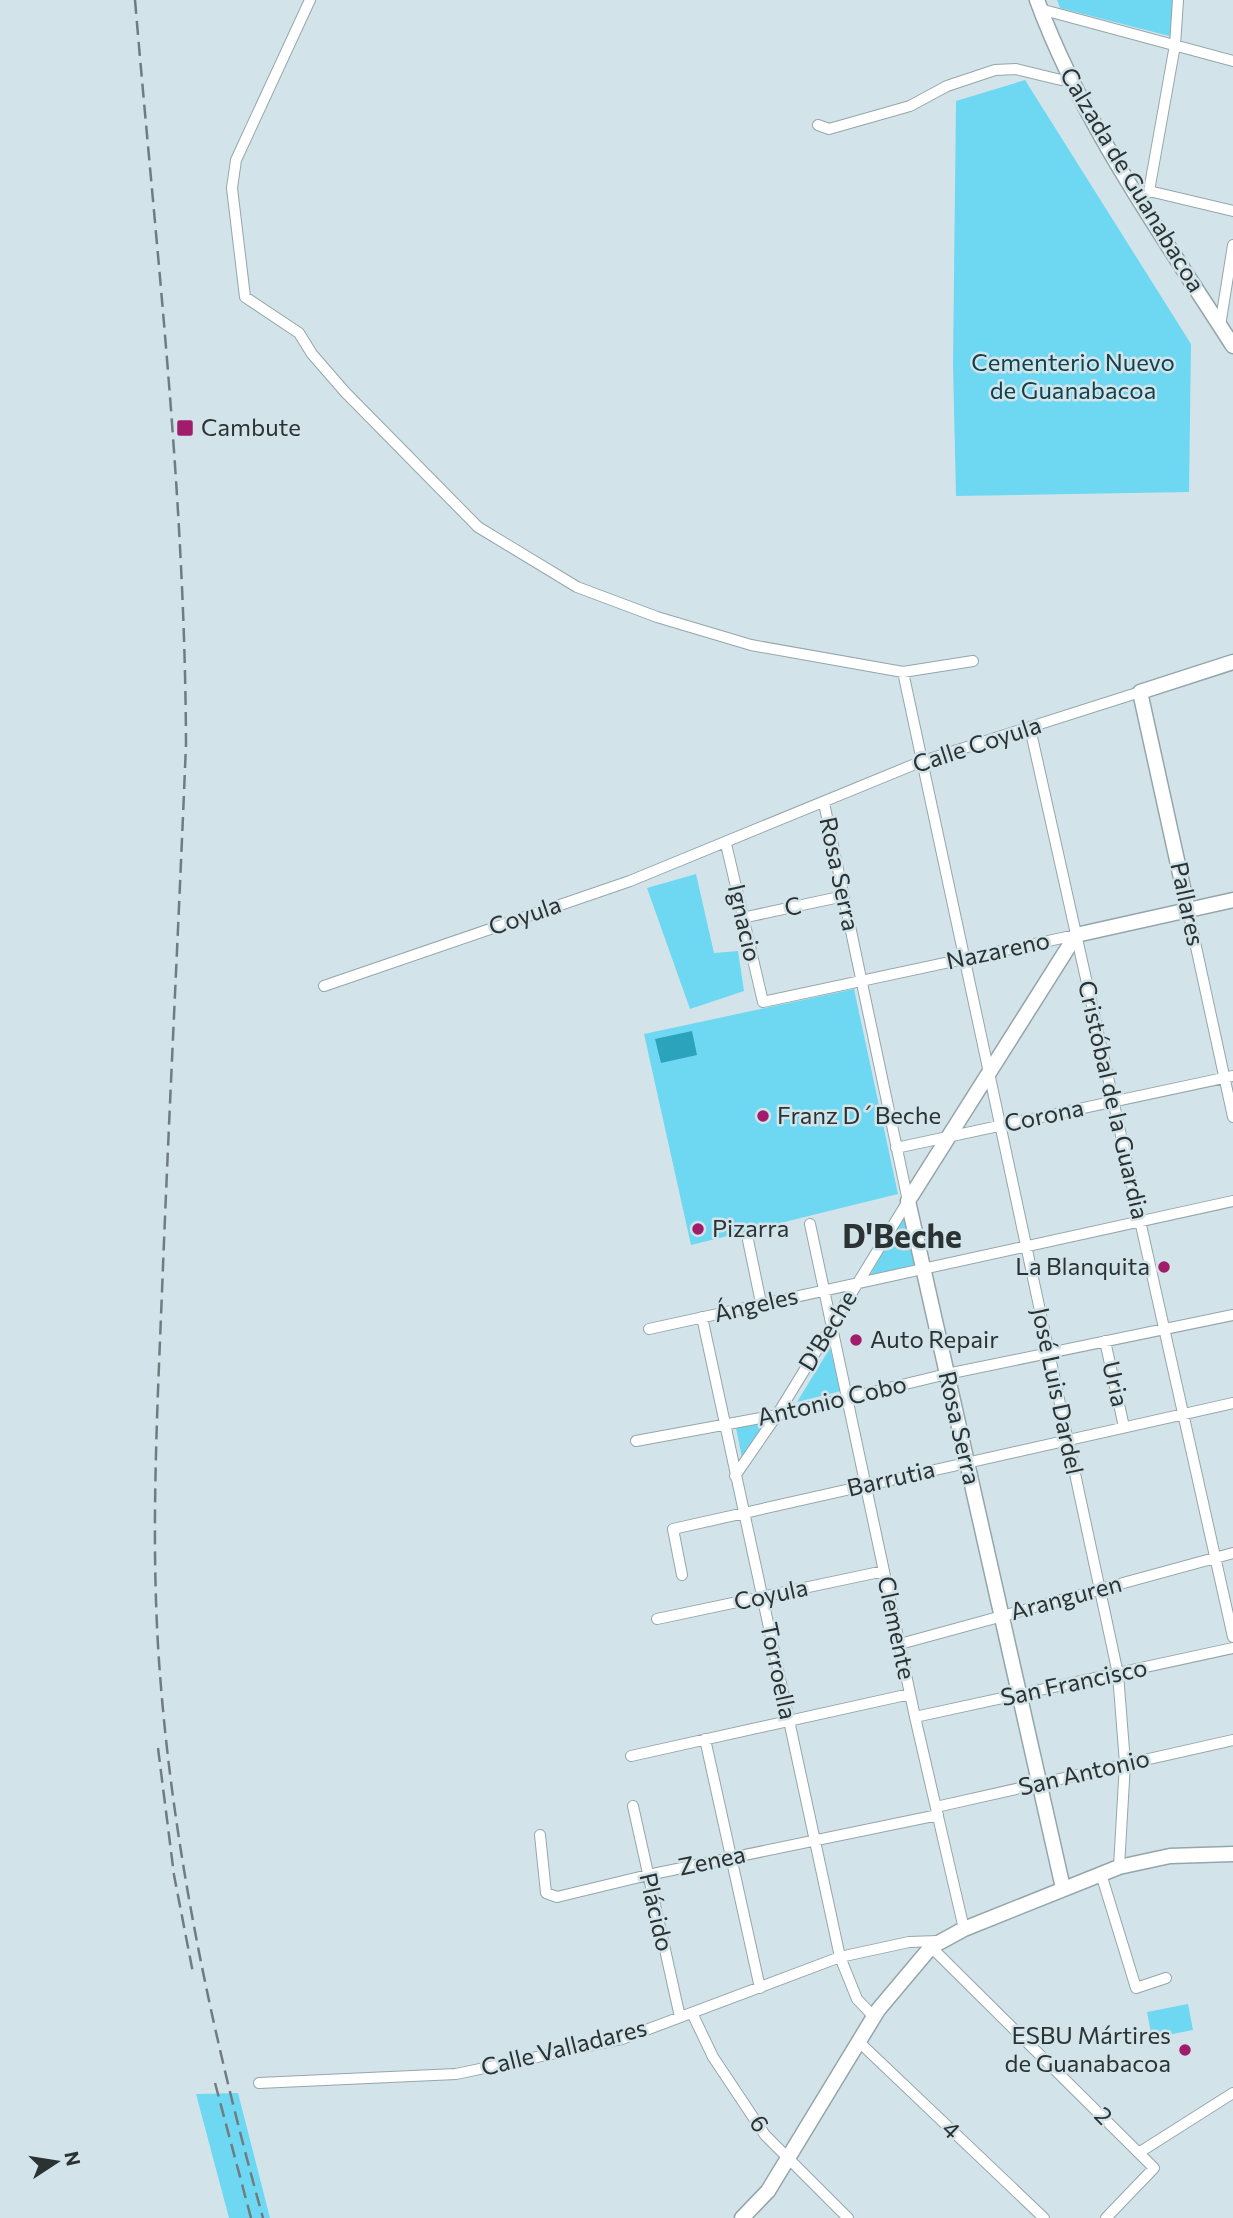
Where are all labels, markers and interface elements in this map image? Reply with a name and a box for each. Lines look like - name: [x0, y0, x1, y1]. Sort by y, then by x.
- street label: Calzada de Guanabacoa: [1055, 62, 1212, 297]
- park label: Cementerio Nuevo de Guanabacoa: [971, 347, 1175, 404]
- place label: Cambute: [201, 412, 301, 441]
- marker: Cambute: [175, 418, 195, 438]
- street label: Calle Coyula: [909, 709, 1044, 778]
- street label: Rosa Serra: [814, 814, 867, 933]
- street label: Pallares: [1165, 859, 1211, 948]
- street label: Ignacio: [723, 881, 768, 964]
- street label: Coyula: [484, 889, 565, 940]
- street label: C: [782, 890, 804, 921]
- street label: Nazareno: [943, 924, 1052, 975]
- street label: Cristóbal de la Guardia: [1073, 977, 1156, 1222]
- street label: Corona: [1001, 1092, 1086, 1137]
- place label: Franz D´Beche: [777, 1100, 941, 1129]
- marker: Franz D´Beche: [755, 1108, 771, 1124]
- place label: Pizarra: [712, 1213, 789, 1242]
- district label: D'Beche: [842, 1215, 962, 1255]
- marker: Pizarra: [690, 1221, 706, 1237]
- place label: La Blanquita: [1015, 1251, 1150, 1280]
- marker: La Blanquita: [1156, 1259, 1172, 1275]
- street label: Ángeles: [711, 1280, 801, 1327]
- street label: D'Beche: [791, 1285, 862, 1376]
- street label: José Luis Dardel: [1027, 1304, 1090, 1477]
- place label: Auto Repair: [870, 1324, 999, 1353]
- marker: Auto Repair: [848, 1332, 864, 1348]
- street label: Uria: [1097, 1358, 1136, 1409]
- street label: Antonio Cobo: [754, 1368, 909, 1431]
- street label: Rosa Serra: [933, 1368, 988, 1487]
- street label: Barrutia: [844, 1453, 937, 1502]
- street label: Aranguren: [1007, 1568, 1125, 1625]
- street label: Coyula: [731, 1572, 810, 1615]
- street label: Clemente: [872, 1573, 923, 1682]
- street label: Torroella: [755, 1620, 804, 1722]
- street label: San Francisco: [998, 1652, 1150, 1711]
- street label: San Antonio: [1015, 1742, 1152, 1801]
- street label: Zenea: [676, 1838, 748, 1881]
- street label: Plácido: [634, 1870, 681, 1954]
- street label: Calle Valladares: [478, 2012, 650, 2081]
- place label: ESBU Mártires de Guanabacoa: [1005, 2020, 1171, 2077]
- marker: ESBU Mártires de Guanabacoa: [1177, 2042, 1193, 2058]
- street label: 2: [1089, 2100, 1119, 2130]
- street label: 6: [744, 2109, 776, 2137]
- street label: 4: [937, 2113, 967, 2144]
- north arrow: [21, 2127, 91, 2197]
- text: N: [60, 2149, 86, 2168]

